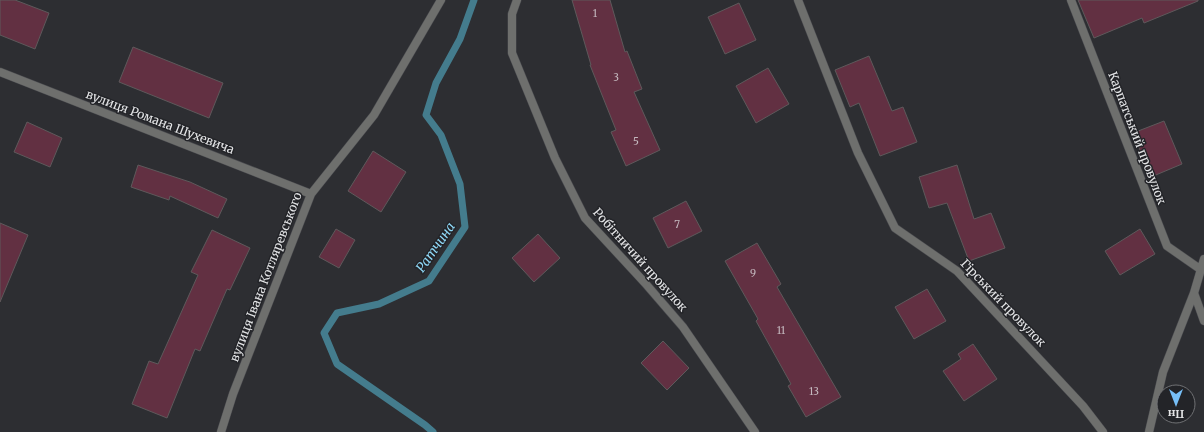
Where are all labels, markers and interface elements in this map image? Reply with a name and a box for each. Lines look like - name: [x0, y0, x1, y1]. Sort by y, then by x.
- house number: 1: [593, 7, 598, 20]
- street label: Карпатський провулок: [1105, 69, 1170, 207]
- house number: 3: [613, 71, 619, 84]
- street label: вулиця Романа Шухевича: [84, 86, 237, 157]
- house number: 5: [633, 135, 639, 148]
- street label: вулиця Івана Котляревського: [226, 190, 305, 364]
- street label: Робітничий провулок: [590, 205, 691, 315]
- house number: 7: [674, 218, 680, 231]
- water label: Ратчина: [412, 219, 459, 276]
- street label: Гірський провулок: [958, 256, 1049, 350]
- house number: 9: [750, 267, 756, 280]
- house number: 11: [777, 324, 786, 337]
- north arrow: [1156, 384, 1196, 424]
- house number: 13: [809, 385, 819, 398]
- text: Пн: [1167, 407, 1184, 421]

